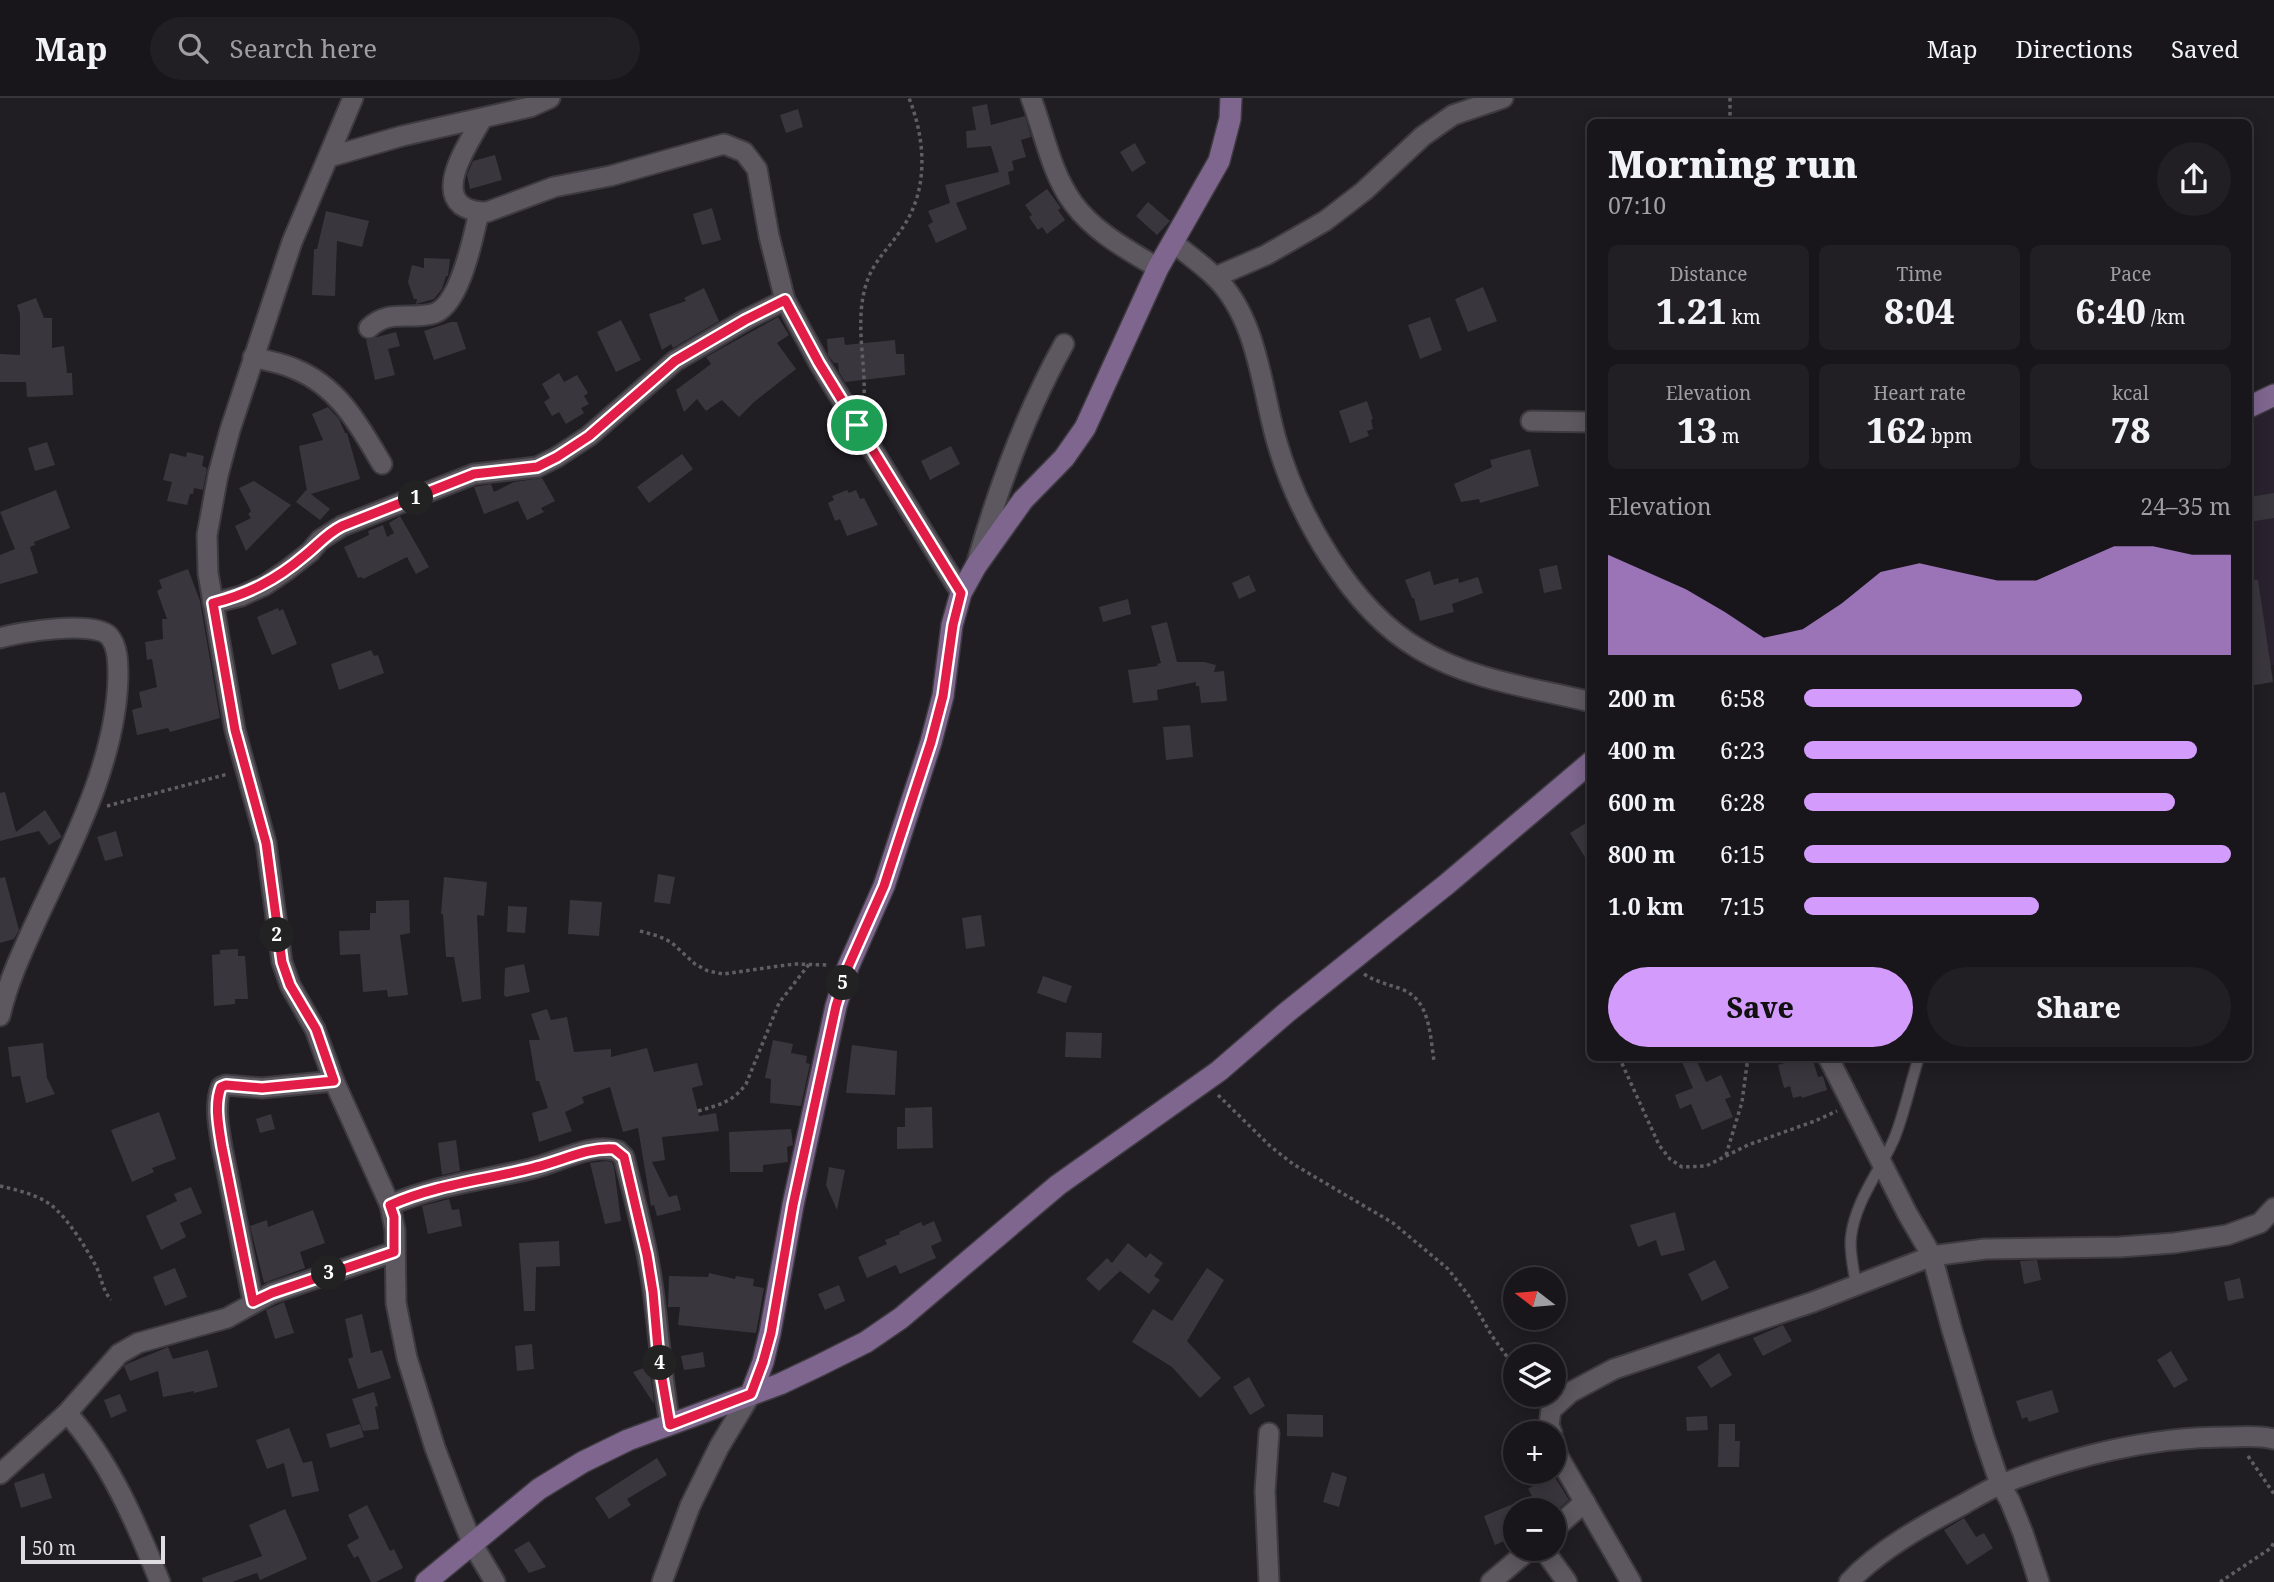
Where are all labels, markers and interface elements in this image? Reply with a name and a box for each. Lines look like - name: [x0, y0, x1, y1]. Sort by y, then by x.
- search box: [150, 17, 640, 80]
- text: Map: [35, 26, 108, 71]
- icon: search: [174, 29, 212, 67]
- text: Search here: [230, 30, 377, 66]
- text: Map: [1927, 32, 1978, 65]
- text: Directions: [2016, 32, 2133, 65]
- text: Saved: [2171, 32, 2239, 65]
- text: Morning run: [1608, 137, 1858, 189]
- button: share: [2157, 142, 2231, 216]
- text: 07:10: [1608, 189, 1666, 221]
- text: Distance: [1670, 261, 1747, 287]
- text: Time: [1897, 261, 1942, 287]
- text: Pace: [2110, 261, 2151, 287]
- text: 1.21: [1656, 287, 1727, 334]
- text: 8:04: [1884, 287, 1955, 334]
- text: 6:40: [2076, 287, 2146, 334]
- text: km: [1727, 304, 1761, 330]
- text: /km: [2146, 304, 2185, 330]
- text: Elevation: [1666, 380, 1751, 406]
- text: Heart rate: [1873, 380, 1966, 406]
- text: kcal: [2112, 380, 2149, 406]
- pin: [827, 395, 887, 455]
- icon: arrive: [838, 406, 876, 444]
- text: 13: [1677, 406, 1717, 453]
- text: 162: [1867, 406, 1926, 453]
- text: 78: [2111, 406, 2150, 453]
- text: m: [1717, 423, 1740, 449]
- text: bpm: [1926, 423, 1972, 449]
- pin: 1: [398, 480, 434, 516]
- text: 1: [410, 484, 421, 510]
- text: Elevation: [1608, 490, 1712, 522]
- text: 24–35 m: [2140, 490, 2231, 522]
- text: 200 m: [1608, 682, 1676, 714]
- text: 6:58: [1720, 682, 1765, 714]
- text: 400 m: [1608, 734, 1676, 766]
- text: 6:23: [1720, 734, 1765, 766]
- text: 600 m: [1608, 786, 1676, 818]
- text: 6:28: [1720, 786, 1765, 818]
- text: 800 m: [1608, 838, 1676, 870]
- text: 6:15: [1720, 838, 1765, 870]
- text: 1.0 km: [1608, 890, 1684, 922]
- text: 7:15: [1720, 890, 1765, 922]
- pin: 2: [260, 918, 294, 952]
- text: 2: [271, 921, 282, 947]
- pin: 5: [826, 966, 860, 1001]
- button: Save: [1608, 967, 1913, 1047]
- button: Share: [1927, 967, 2231, 1047]
- text: 5: [837, 969, 848, 995]
- pin: 3: [312, 1256, 346, 1290]
- text: 3: [323, 1259, 334, 1285]
- north arrow: [1503, 1267, 1566, 1330]
- map controls: [1503, 1267, 1566, 1561]
- button: layers: [1503, 1344, 1566, 1407]
- pin: 4: [642, 1346, 678, 1380]
- text: 4: [654, 1349, 665, 1375]
- button: +: [1503, 1421, 1566, 1484]
- button: −: [1503, 1498, 1566, 1561]
- scale bar: [21, 1533, 164, 1565]
- text: 50 m: [32, 1535, 76, 1561]

